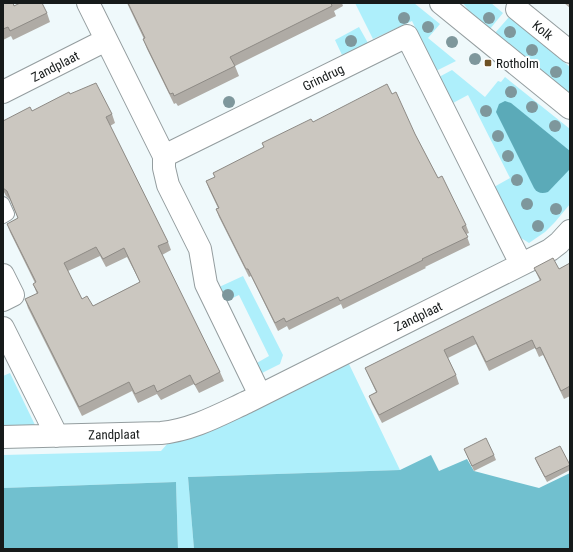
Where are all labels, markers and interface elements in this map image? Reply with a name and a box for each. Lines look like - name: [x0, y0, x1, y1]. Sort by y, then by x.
- street label: Kolk: [529, 18, 556, 43]
- street label: Zandplaat: [29, 48, 82, 85]
- place label: Rotholm: [496, 56, 539, 71]
- marker: Rotholm: [483, 58, 493, 68]
- street label: Grindrug: [300, 61, 346, 94]
- street label: Zandplaat: [392, 298, 445, 334]
- street label: Zandplaat: [88, 427, 140, 442]

